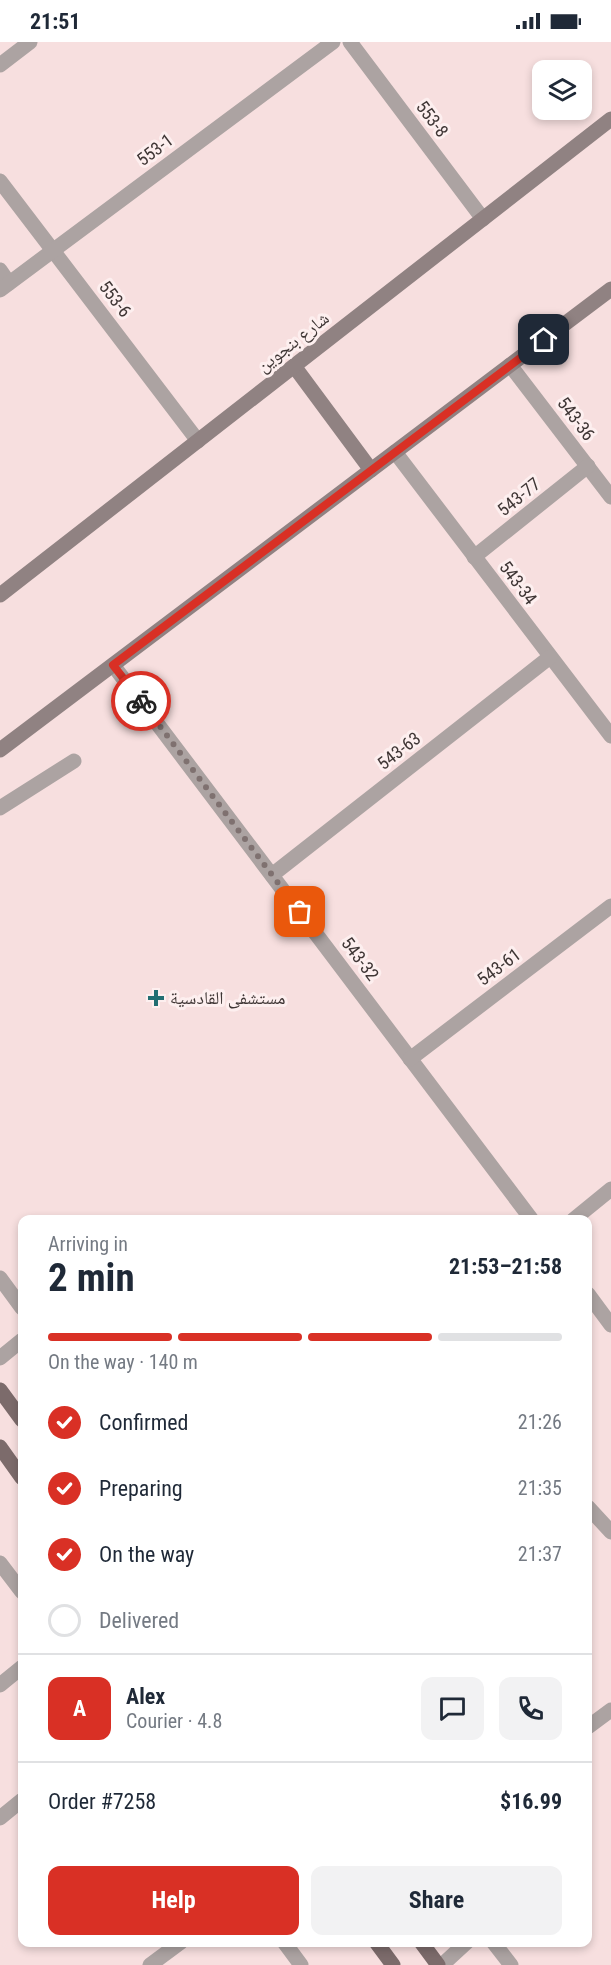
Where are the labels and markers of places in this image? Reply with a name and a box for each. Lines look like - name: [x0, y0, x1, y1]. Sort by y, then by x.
- pin: [518, 314, 569, 365]
- pin: [274, 886, 325, 937]
- place label: مستشفى القادسية: [170, 987, 286, 1009]
- marker: مستشفى القادسية: [147, 989, 165, 1007]

